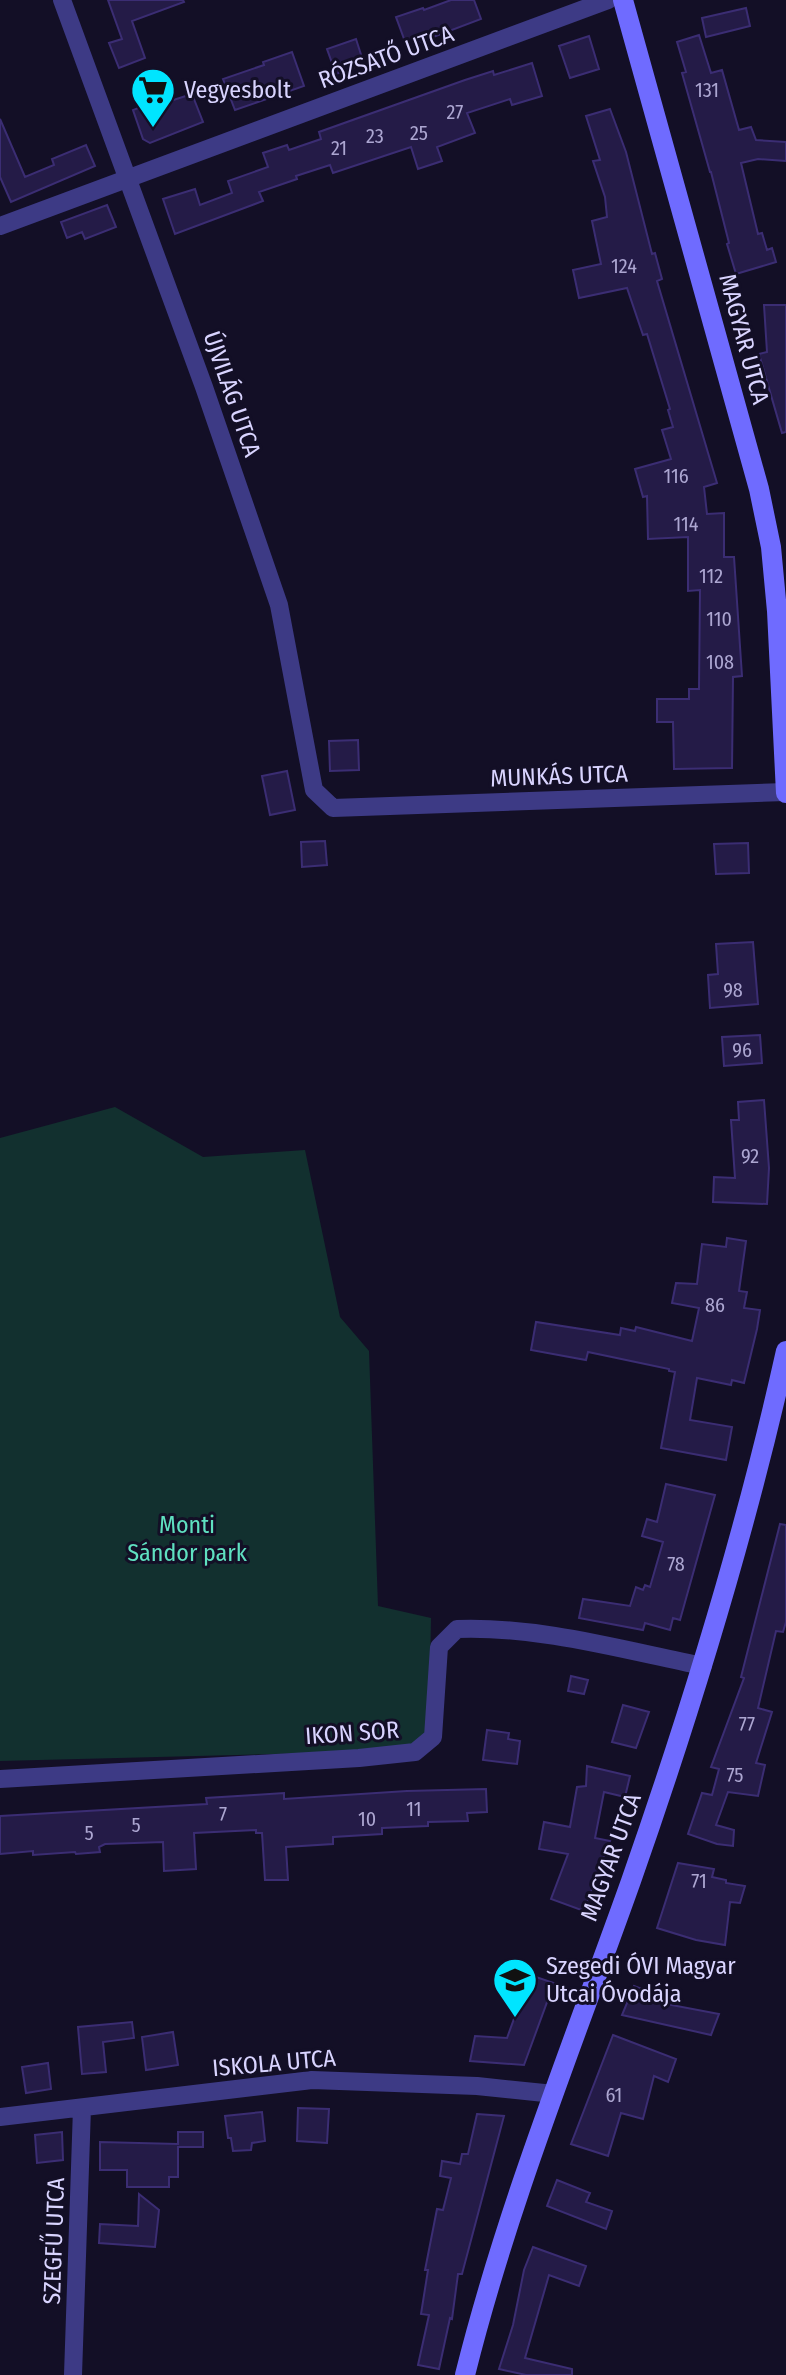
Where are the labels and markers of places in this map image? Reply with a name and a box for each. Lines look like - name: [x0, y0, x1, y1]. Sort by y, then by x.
- supermarket icon: Vegyesbolt: [129, 66, 177, 129]
- place label: Vegyesbolt: [184, 76, 291, 104]
- place label: Szegedi ÓVI Magyar Utcai Óvodája: [546, 1952, 736, 2008]
- school or university icon: Szegedi ÓVI Magyar Utcai Óvodája: [491, 1956, 539, 2019]

